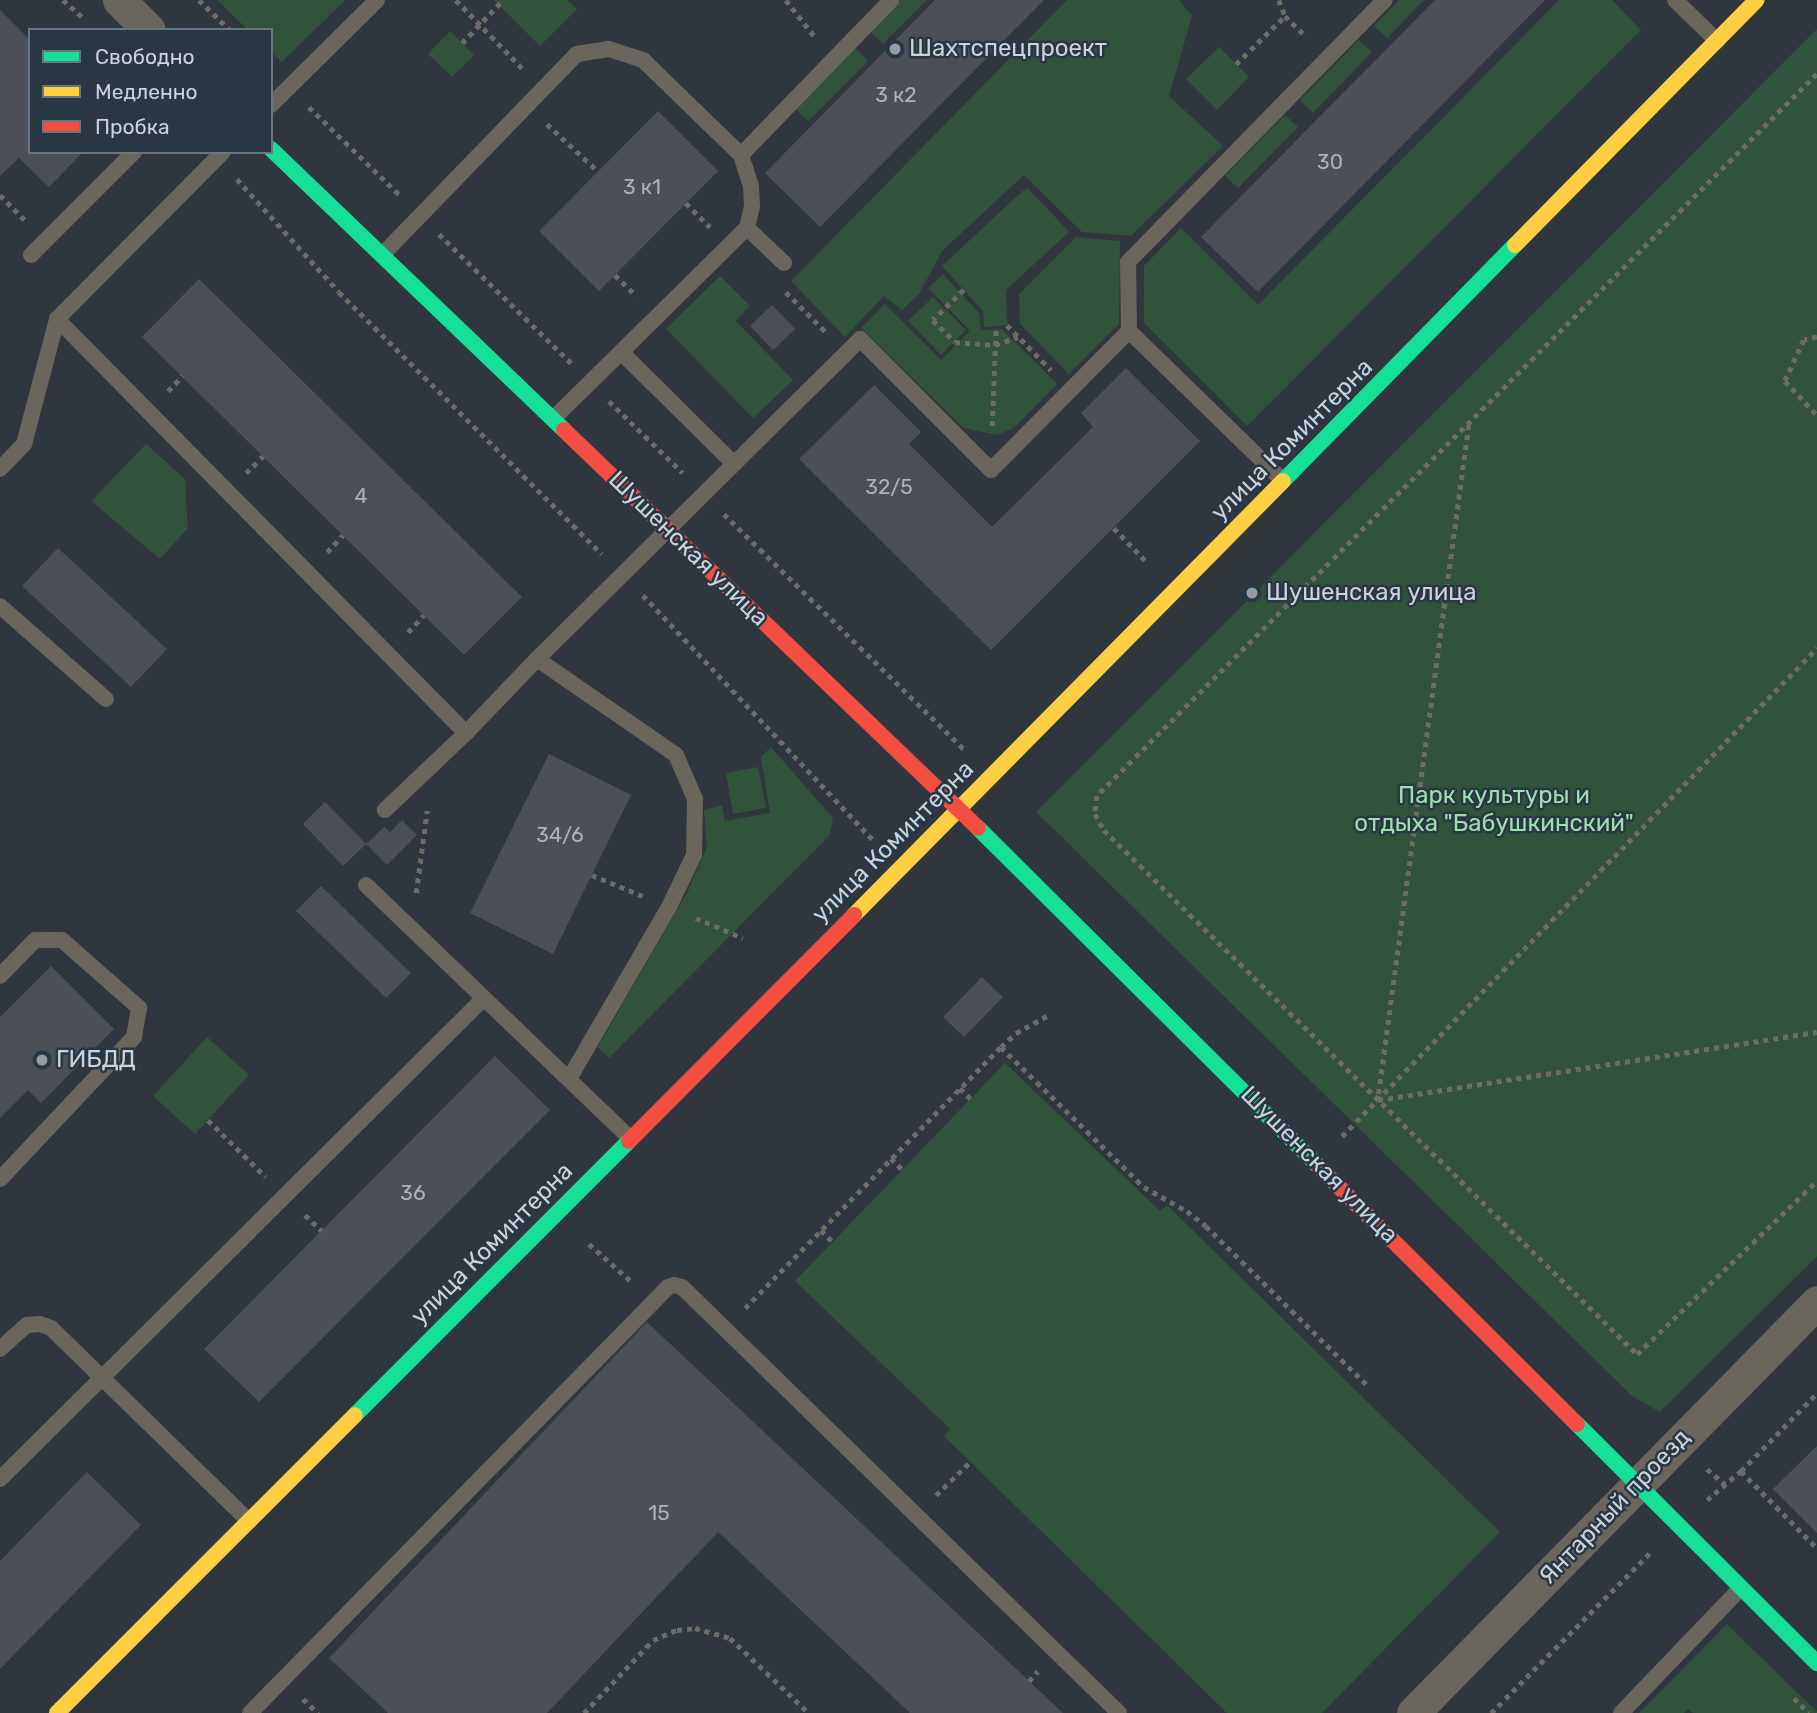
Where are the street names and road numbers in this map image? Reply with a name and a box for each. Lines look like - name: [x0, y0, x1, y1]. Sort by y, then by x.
- street label: улица Коминтерна: [1205, 353, 1379, 527]
- street label: Шушенская улица: [602, 466, 774, 632]
- street label: улица Коминтерна: [806, 755, 980, 929]
- street label: Шушенская улица: [1234, 1080, 1404, 1250]
- street label: улица Коминтерна: [405, 1157, 579, 1331]
- street label: Янтарный проезд: [1534, 1423, 1696, 1591]

